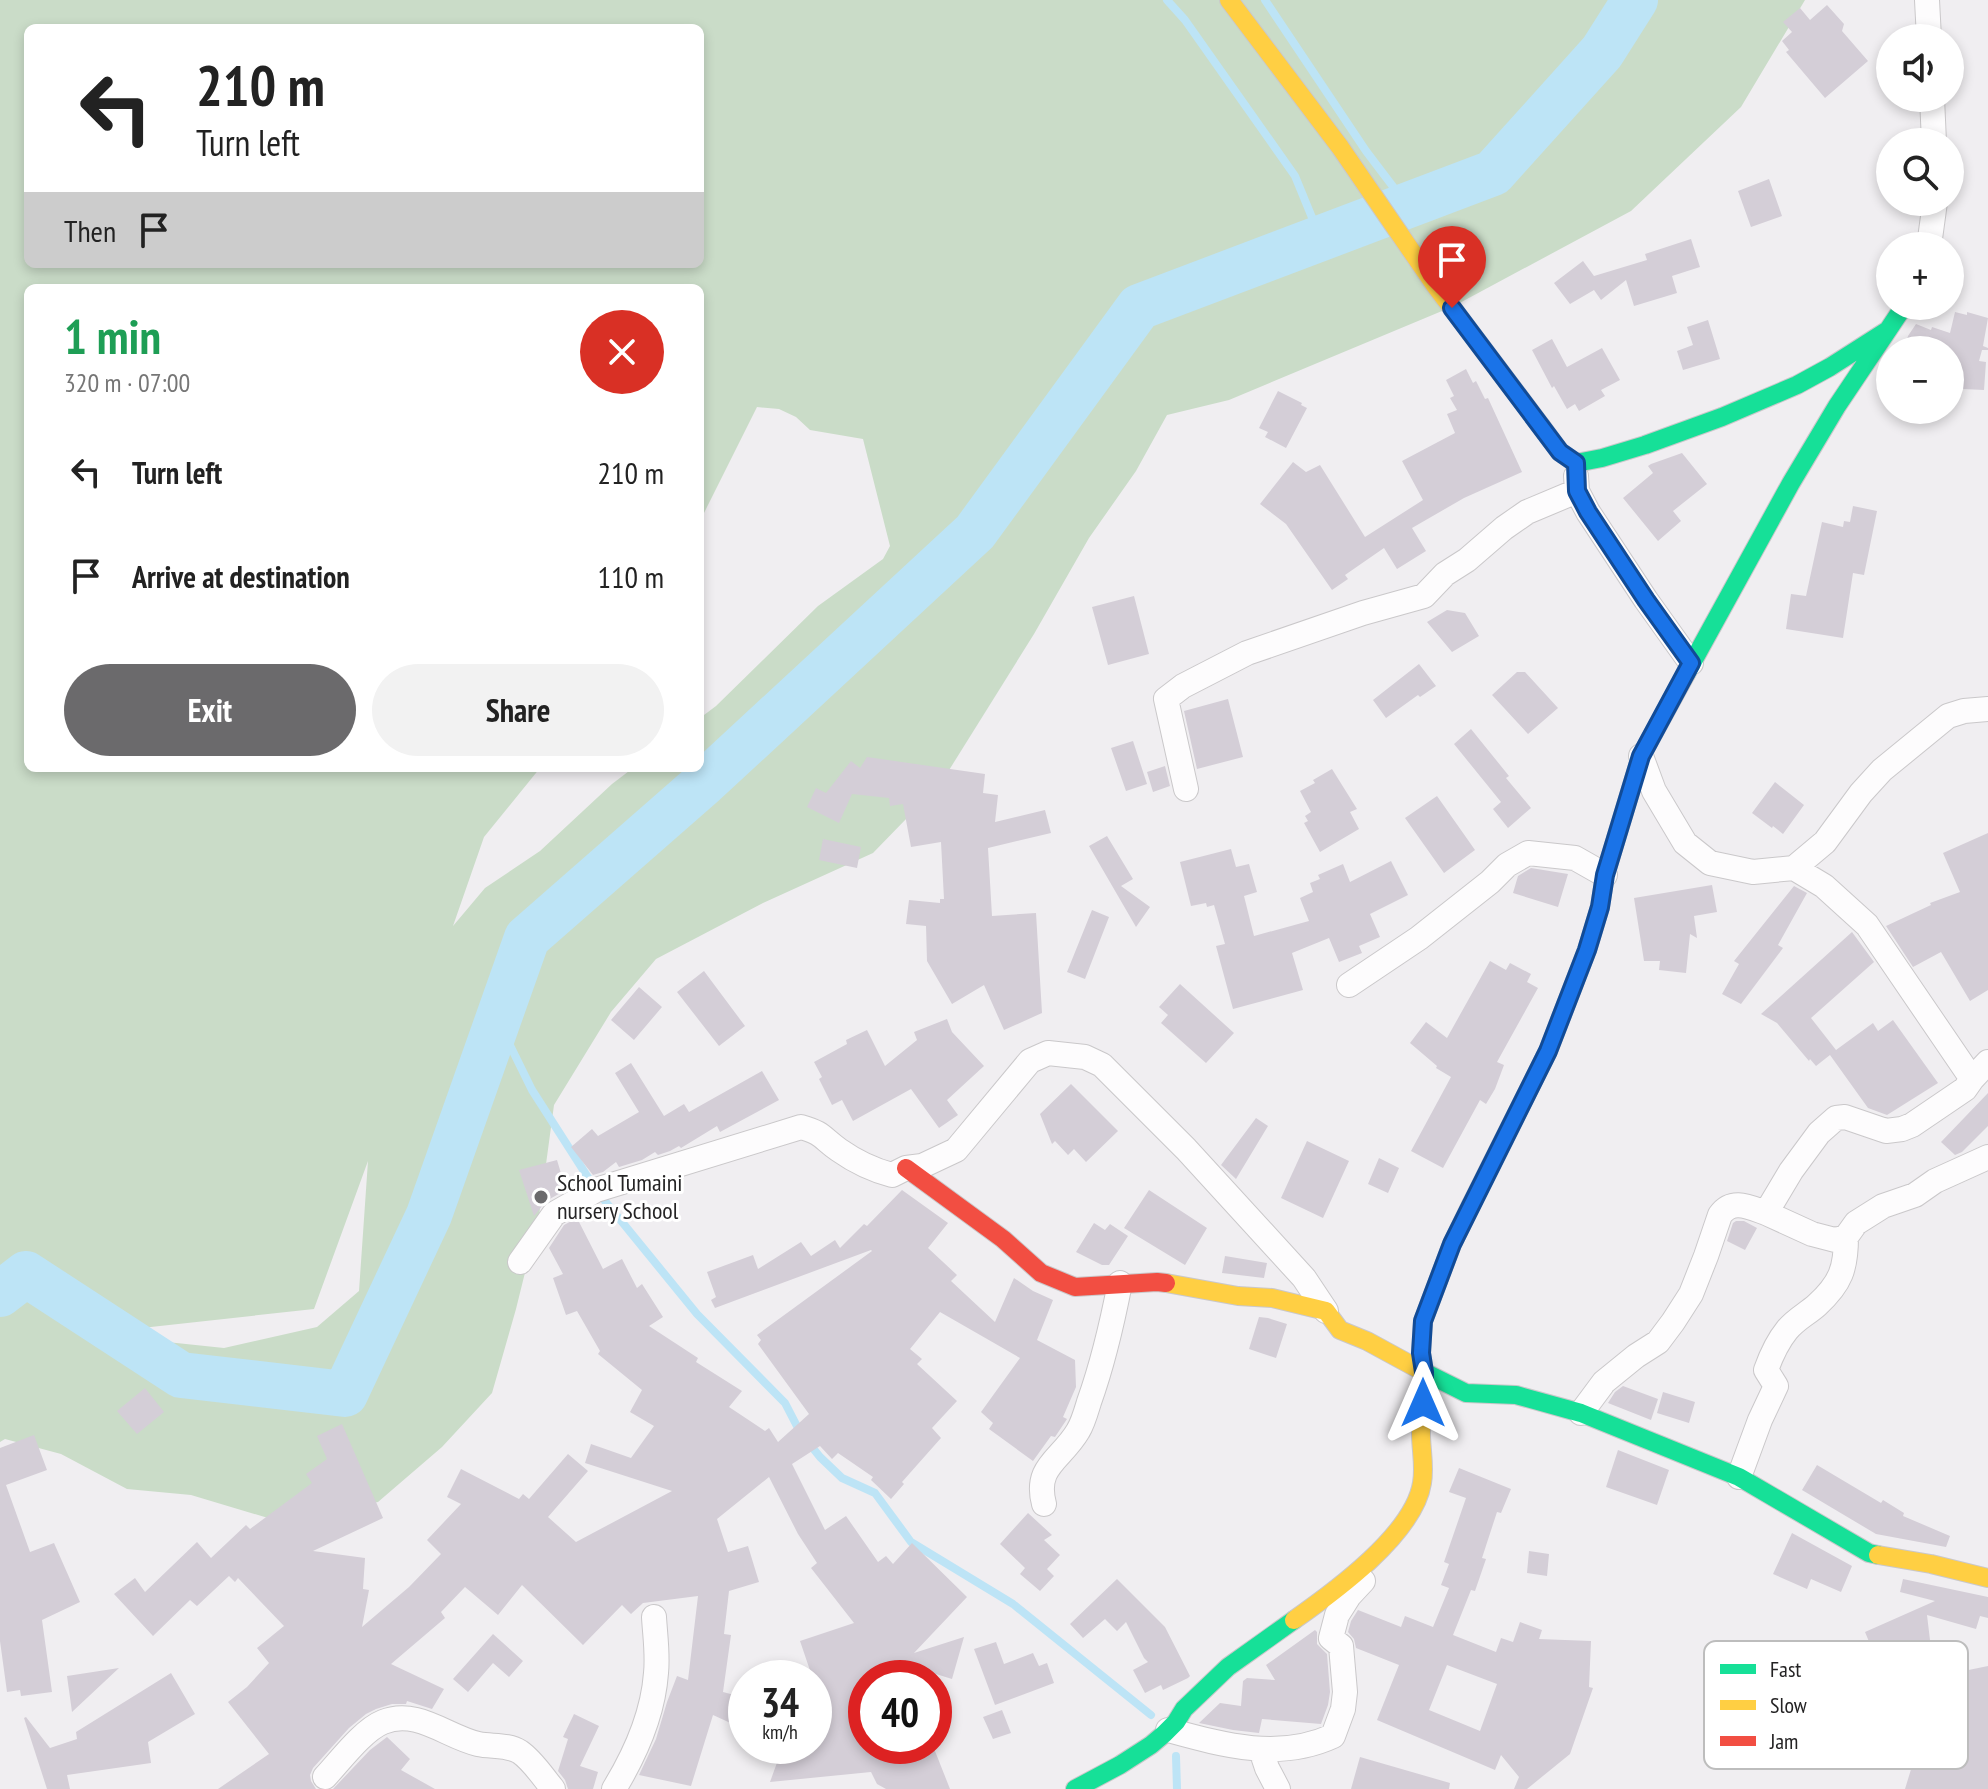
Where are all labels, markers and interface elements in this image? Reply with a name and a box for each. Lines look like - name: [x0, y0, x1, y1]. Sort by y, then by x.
- map controls: [1876, 24, 1964, 424]
- button: sound: [1876, 24, 1964, 112]
- text: 210 m: [196, 49, 325, 121]
- icon: left: [64, 56, 168, 160]
- text: Turn left: [196, 119, 300, 166]
- button: search: [1876, 128, 1964, 216]
- icon: arrive: [132, 208, 176, 252]
- text: Then: [64, 211, 116, 250]
- pin: [1418, 226, 1486, 308]
- button: +: [1876, 232, 1964, 320]
- icon: arrive: [1430, 238, 1474, 282]
- text: 1 min: [64, 305, 161, 367]
- button: close: [580, 310, 664, 394]
- button: −: [1876, 336, 1964, 424]
- text: 320 m · 07:00: [64, 366, 190, 399]
- icon: left: [64, 450, 108, 494]
- text: Turn left: [132, 453, 222, 492]
- text: 210 m: [598, 453, 664, 492]
- icon: arrive: [64, 554, 108, 598]
- text: Arrive at destination: [132, 557, 350, 596]
- text: 110 m: [598, 557, 664, 596]
- button: Exit: [64, 664, 356, 756]
- button: Share: [372, 664, 664, 756]
- place label: School Tumaini nursery School: [557, 1167, 682, 1226]
- marker: School Tumaini nursery School: [532, 1188, 550, 1206]
- position arrow: [1381, 1361, 1465, 1445]
- legend: [1704, 1641, 1968, 1769]
- text: Fast: [1770, 1655, 1801, 1683]
- speed limit sign: 40: [848, 1660, 952, 1764]
- text: 34: [761, 1676, 799, 1728]
- text: Slow: [1770, 1691, 1807, 1719]
- text: km/h: [762, 1719, 798, 1745]
- text: Jam: [1769, 1727, 1798, 1755]

